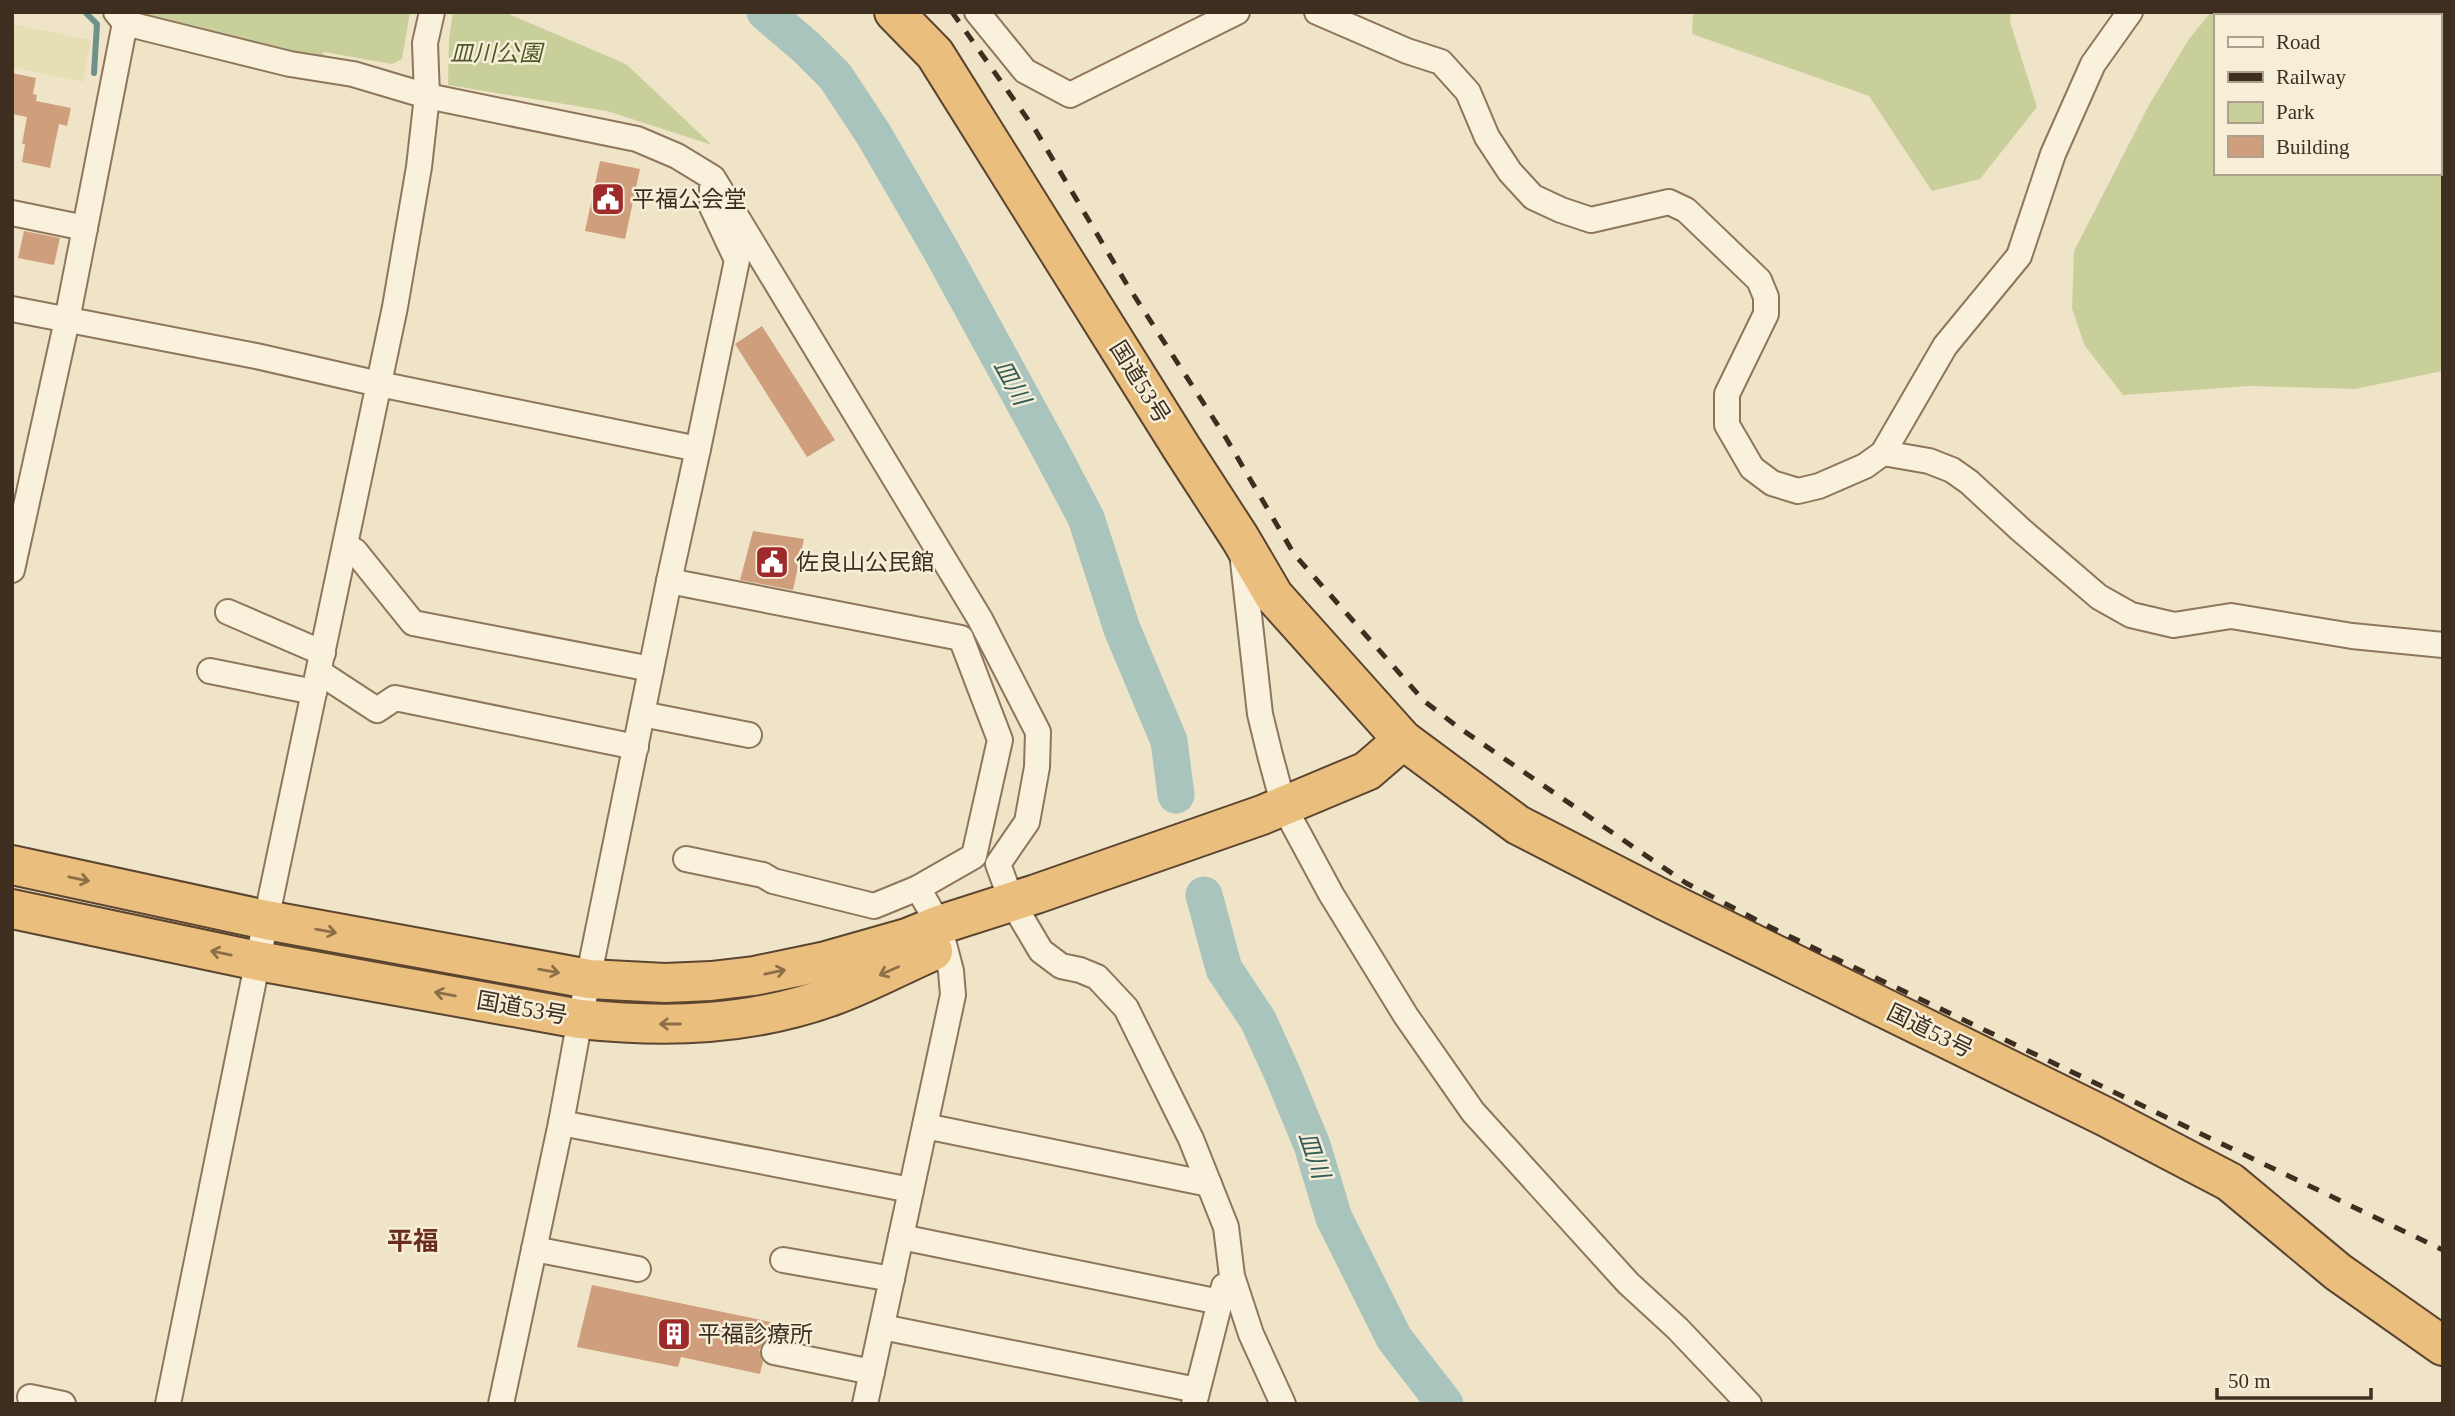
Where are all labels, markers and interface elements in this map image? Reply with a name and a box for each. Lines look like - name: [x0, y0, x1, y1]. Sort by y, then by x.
- legend: [2214, 14, 2441, 175]
- text: Road: [2276, 30, 2321, 54]
- park label: 皿川公園: [450, 41, 545, 66]
- text: Railway: [2276, 65, 2346, 89]
- text: Park: [2276, 100, 2315, 124]
- text: Building: [2276, 135, 2350, 159]
- public building icon: 平福公会堂: [589, 180, 627, 218]
- place label: 平福公会堂: [632, 187, 747, 212]
- street label: 国道53号: [1105, 336, 1175, 428]
- water label: 皿川: [989, 355, 1036, 412]
- public building icon: 佐良山公民館: [753, 543, 791, 581]
- place label: 佐良山公民館: [796, 550, 934, 575]
- one-way arrow: [67, 873, 90, 887]
- one-way arrow: [314, 924, 337, 938]
- one-way arrow: [210, 945, 233, 959]
- one-way arrow: [763, 964, 786, 978]
- one-way arrow: [537, 965, 560, 979]
- one-way arrow: [879, 965, 900, 978]
- one-way arrow: [434, 987, 457, 1001]
- street label: 国道53号: [475, 988, 569, 1028]
- street label: 国道53号: [1883, 1000, 1977, 1062]
- one-way arrow: [659, 1017, 682, 1031]
- water label: 皿川: [1294, 1128, 1335, 1185]
- district label: 平福: [387, 1227, 439, 1256]
- building icon: 平福診療所: [655, 1315, 693, 1353]
- place label: 平福診療所: [698, 1322, 813, 1347]
- scale bar: [2217, 1356, 2371, 1400]
- text: 50 m: [2228, 1369, 2271, 1393]

